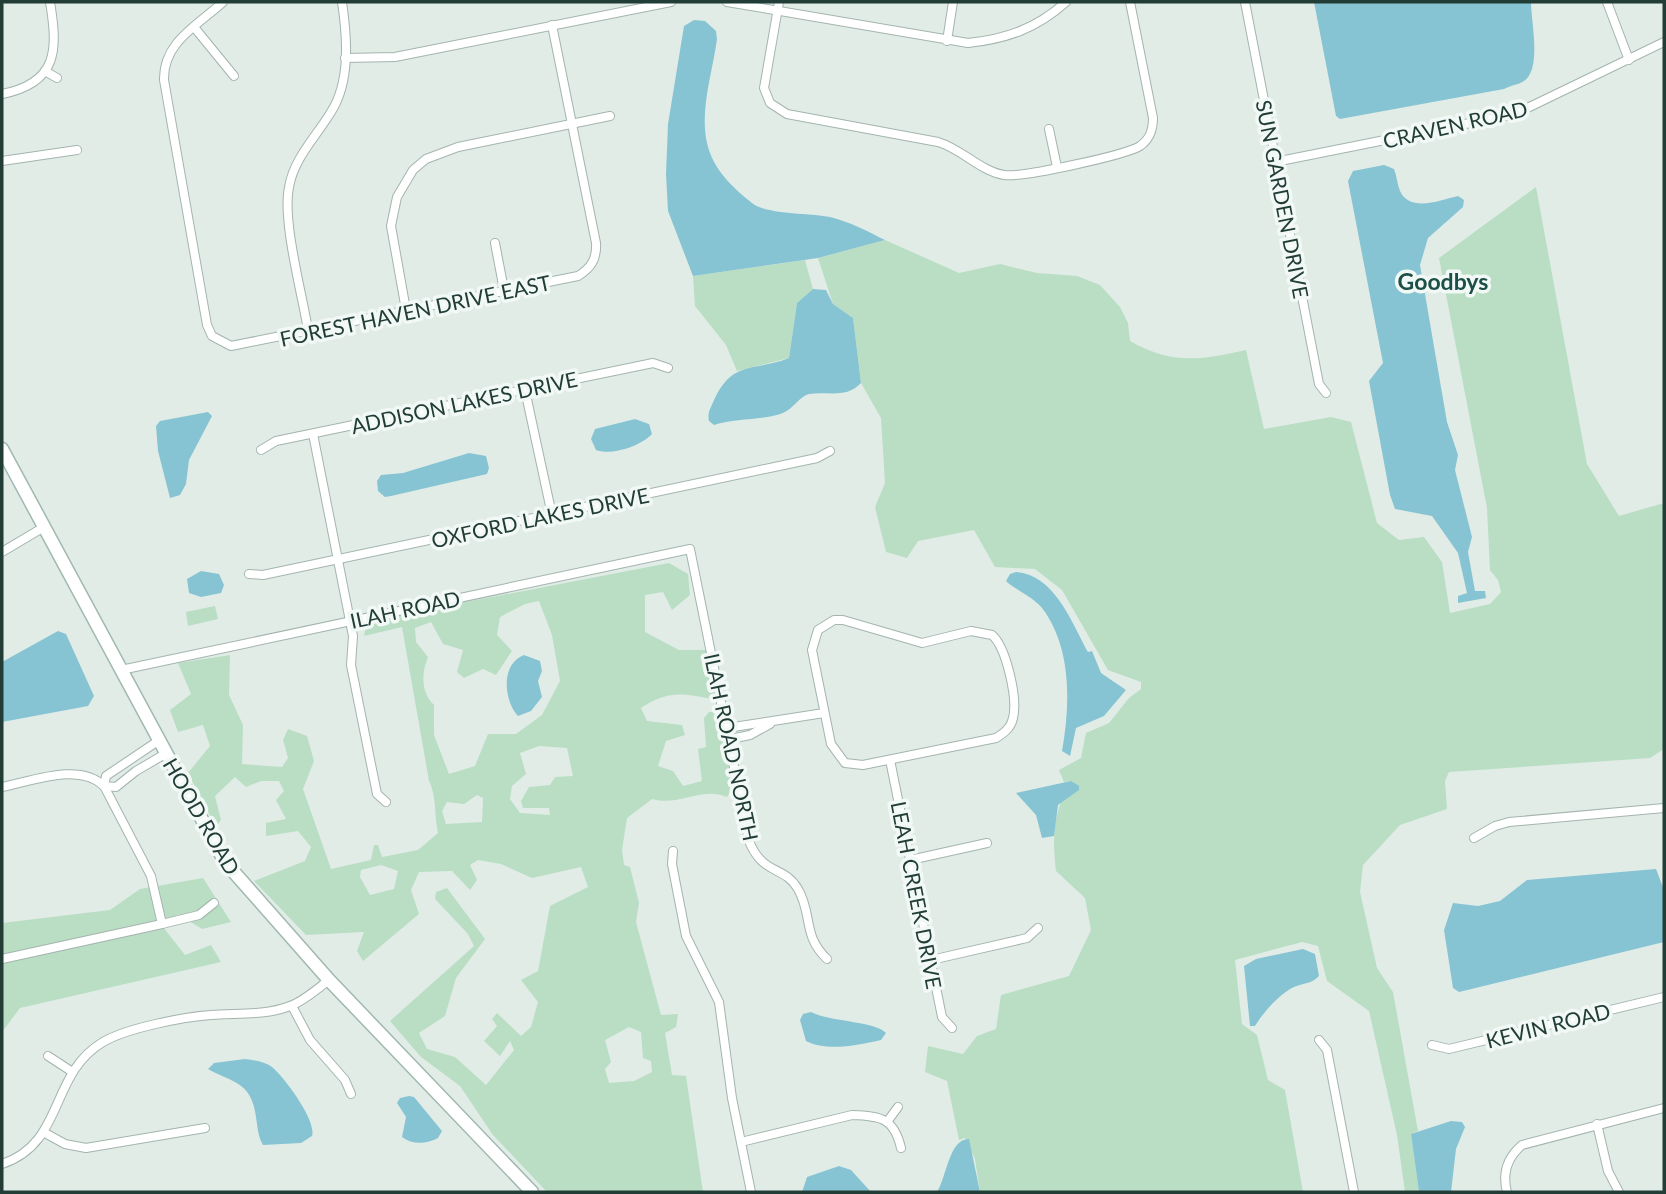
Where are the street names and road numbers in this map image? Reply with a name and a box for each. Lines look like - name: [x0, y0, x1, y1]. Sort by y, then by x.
- street label: CRAVEN ROAD: [1380, 95, 1530, 153]
- street label: SUN GARDEN DRIVE: [1251, 98, 1315, 300]
- street label: FOREST HAVEN DRIVE EAST: [277, 269, 553, 351]
- street label: ADDISON LAKES DRIVE: [349, 366, 579, 438]
- street label: OXFORD LAKES DRIVE: [429, 482, 651, 552]
- street label: ILAH ROAD: [348, 585, 462, 633]
- street label: ILAH ROAD NORTH: [700, 651, 764, 843]
- street label: HOOD ROAD: [159, 753, 245, 879]
- street label: LEAH CREEK DRIVE: [887, 799, 947, 991]
- street label: KEVIN ROAD: [1483, 997, 1613, 1053]

